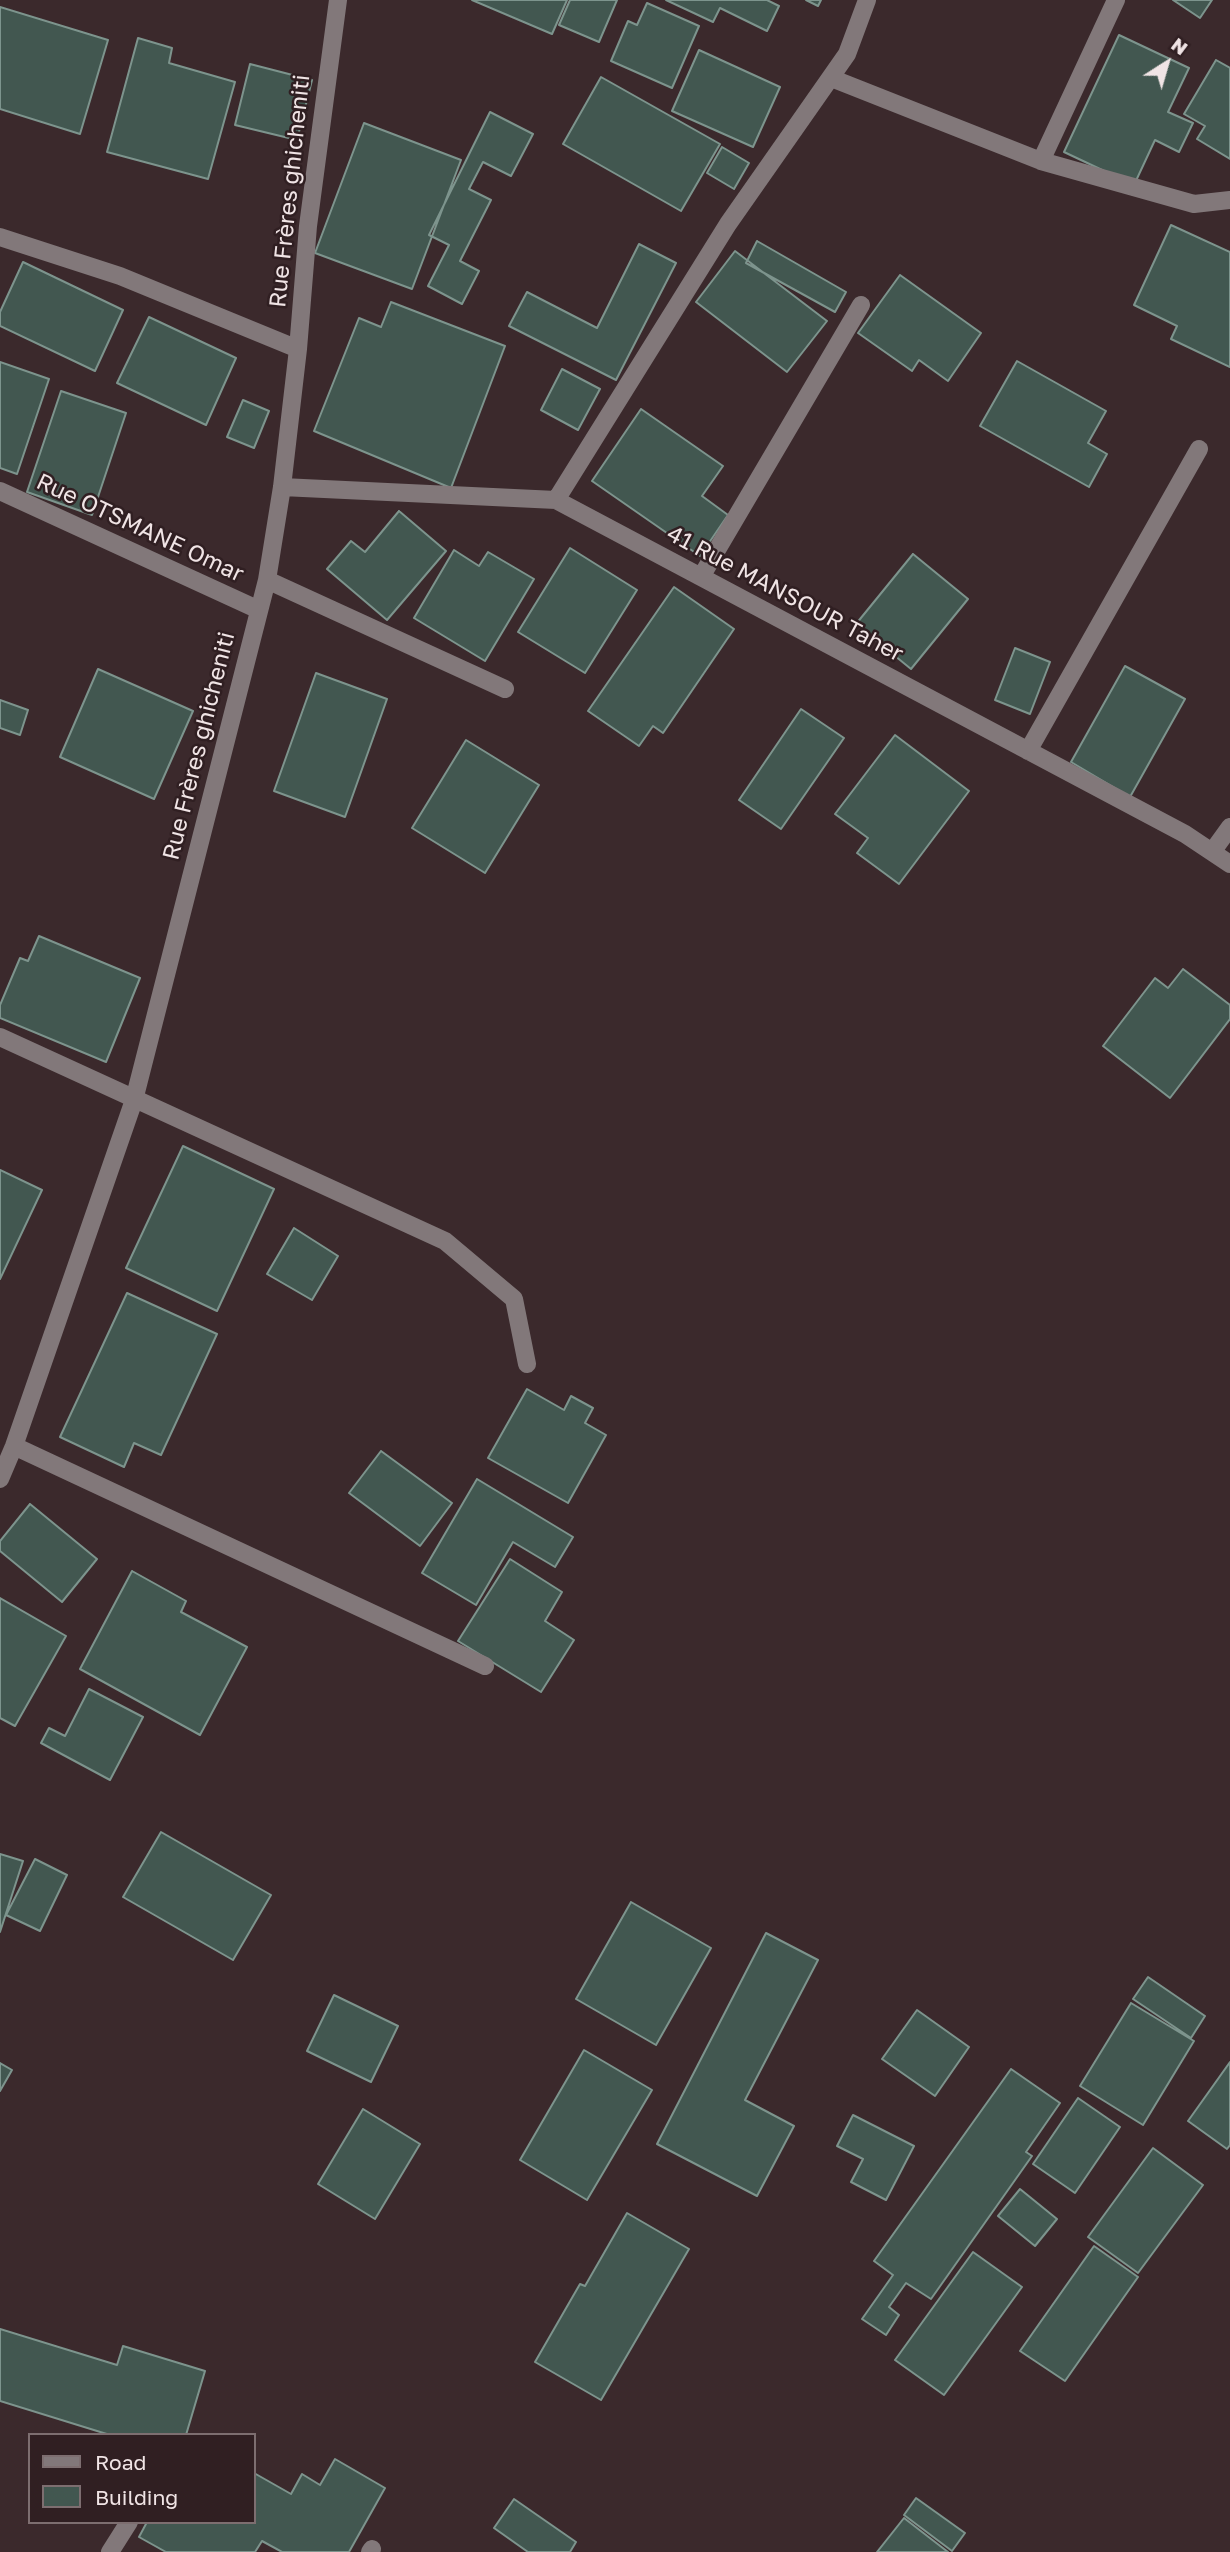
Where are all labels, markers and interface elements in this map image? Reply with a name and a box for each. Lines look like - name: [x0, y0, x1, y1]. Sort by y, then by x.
- north arrow: [1132, 28, 1202, 98]
- text: N: [1167, 32, 1193, 59]
- street label: Rue Frères ghicheniti: [264, 73, 316, 309]
- street label: Rue OTSMANE Omar: [32, 468, 248, 588]
- street label: 41 Rue MANSOUR Taher: [662, 520, 908, 668]
- street label: Rue Frères ghicheniti: [157, 629, 241, 863]
- legend: [28, 2433, 256, 2524]
- text: Road: [95, 2449, 146, 2475]
- text: Building: [95, 2484, 178, 2510]

